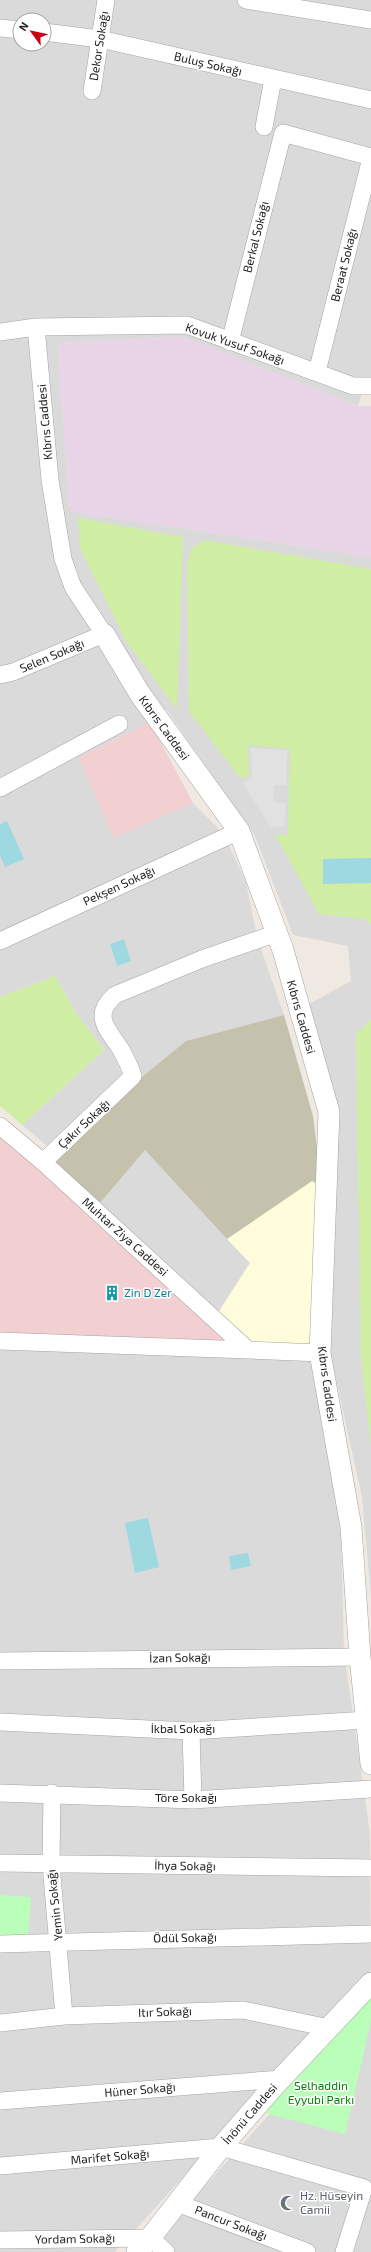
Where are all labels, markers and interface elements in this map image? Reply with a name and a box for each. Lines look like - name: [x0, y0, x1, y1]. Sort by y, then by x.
- street label: Dekor Sokağı: [86, 10, 110, 82]
- north arrow: [12, 12, 52, 52]
- text: N: [16, 19, 31, 33]
- street label: Buluş Sokağı: [173, 48, 244, 79]
- street label: Berkal Sokağı: [239, 200, 271, 274]
- street label: Beraat Sokağı: [327, 227, 359, 303]
- street label: Kovuk Yusuf Sokağı: [184, 319, 287, 367]
- street label: Kıbrıs Caddesi: [34, 384, 54, 461]
- street label: Selen Sokağı: [17, 635, 86, 675]
- street label: Kıbrıs Caddesi: [137, 692, 193, 762]
- street label: Pekşen Sokağı: [80, 862, 157, 909]
- street label: Kıbrıs Caddesi: [285, 978, 319, 1055]
- street label: Çakır Sokağı: [55, 1096, 113, 1152]
- street label: Muhtar Ziya Caddesi: [80, 1194, 172, 1279]
- building icon: Zin D Zer: [103, 1284, 121, 1302]
- place label: Zin D Zer: [124, 1285, 172, 1299]
- street label: Kıbrıs Caddesi: [316, 1345, 340, 1423]
- street label: İzan Sokağı: [149, 1649, 211, 1665]
- street label: İkbal Sokağı: [151, 1721, 215, 1735]
- street label: Töre Sokağı: [155, 1790, 217, 1804]
- street label: İhya Sokağı: [154, 1857, 216, 1873]
- street label: Yemin Sokağı: [43, 1869, 65, 1941]
- street label: Ödül Sokağı: [153, 1929, 217, 1945]
- street label: Itır Sokağı: [138, 2003, 192, 2019]
- park label: Selhaddin Eyyubi Parkı: [288, 2078, 354, 2106]
- street label: Hüner Sokağı: [104, 2079, 176, 2099]
- street label: İnönü Caddesi: [219, 2080, 280, 2147]
- street label: Marifet Sokağı: [70, 2146, 150, 2166]
- place label: Hz. Hüseyin Camii: [300, 2188, 363, 2216]
- mosque icon: Hz. Hüseyin Camii: [279, 2194, 297, 2212]
- street label: Pancur Sokağı: [193, 2202, 270, 2242]
- street label: Yordam Sokağı: [35, 2230, 115, 2246]

